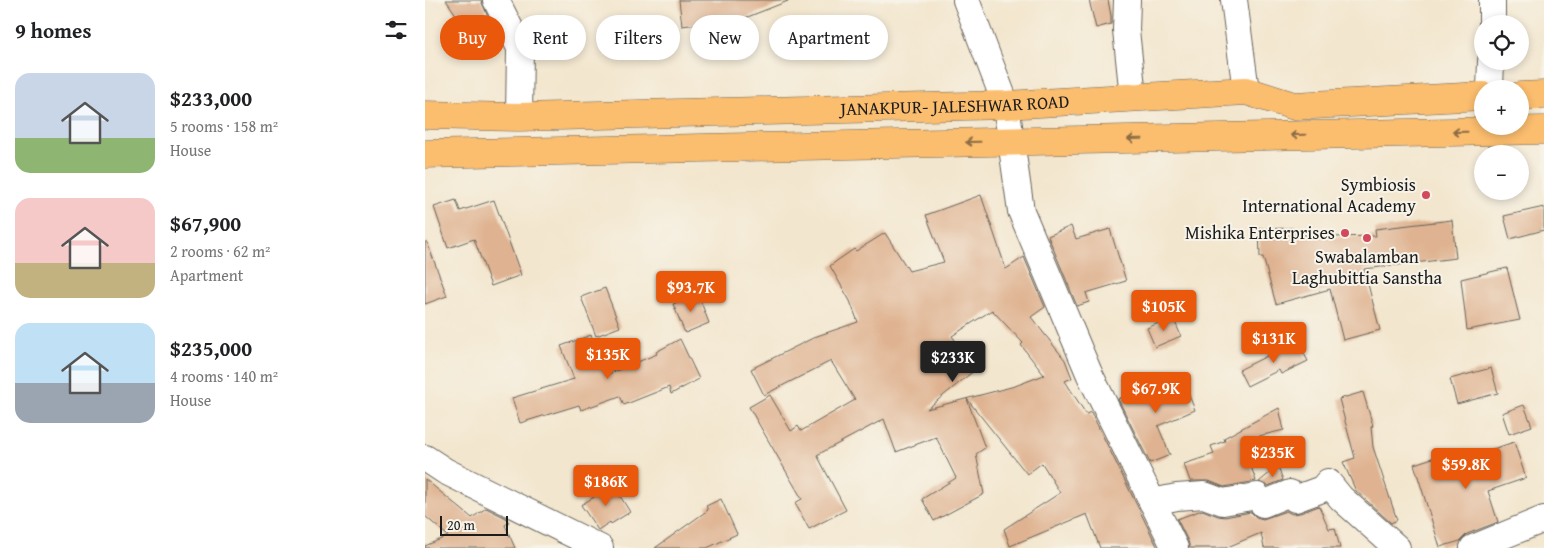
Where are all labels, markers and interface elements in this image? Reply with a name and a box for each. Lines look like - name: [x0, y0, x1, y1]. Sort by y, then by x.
- text: 9 homes: [15, 15, 91, 46]
- chip: Buy: [440, 15, 505, 60]
- chip: Rent: [515, 15, 586, 60]
- chip: Filters: [596, 15, 680, 60]
- chip: New: [690, 15, 759, 60]
- chip: Apartment: [769, 15, 888, 60]
- map controls: [1474, 15, 1529, 200]
- button: locate: [1474, 15, 1529, 70]
- icon: filters: [382, 16, 410, 44]
- button: +: [1474, 80, 1529, 135]
- text: $233,000: [170, 83, 252, 114]
- street label: JANAKPUR- JALESHWAR ROAD: [838, 87, 1070, 122]
- icon: home: [55, 93, 115, 153]
- text: 5 rooms · 158 m²: [170, 114, 278, 138]
- one-way arrow: [1453, 127, 1469, 137]
- one-way arrow: [1290, 130, 1306, 140]
- one-way arrow: [1128, 134, 1144, 144]
- one-way arrow: [965, 137, 982, 147]
- text: House: [170, 138, 211, 162]
- button: −: [1474, 145, 1529, 200]
- place label: Symbiosis International Academy: [1242, 171, 1416, 219]
- marker: Symbiosis International Academy: [1420, 189, 1432, 201]
- text: $67,900: [170, 208, 241, 239]
- icon: home: [55, 218, 115, 278]
- place label: Mishika Enterprises: [1185, 219, 1335, 246]
- marker: Mishika Enterprises: [1339, 227, 1351, 239]
- marker: Swabalamban Laghubittia Sanstha: [1361, 232, 1373, 244]
- text: 2 rooms · 62 m²: [170, 239, 270, 263]
- place label: Swabalamban Laghubittia Sanstha: [1292, 243, 1443, 291]
- text: Apartment: [170, 263, 243, 287]
- pin: $93.7K: [650, 270, 732, 313]
- text: $93.7K: [667, 275, 715, 299]
- pin: $105K: [1129, 290, 1199, 332]
- text: $105K: [1142, 294, 1186, 318]
- pin: $131K: [1239, 322, 1309, 364]
- text: $131K: [1252, 326, 1296, 350]
- text: $235,000: [170, 333, 252, 364]
- pin: $135K: [573, 338, 643, 380]
- pin: $233K: [918, 340, 988, 383]
- text: $135K: [586, 342, 630, 366]
- icon: home: [55, 343, 115, 403]
- text: $233K: [931, 345, 975, 369]
- text: 4 rooms · 140 m²: [170, 364, 278, 388]
- pin: $67.9K: [1115, 372, 1197, 414]
- text: $67.9K: [1132, 376, 1180, 400]
- text: House: [170, 388, 211, 412]
- pin: $235K: [1238, 436, 1308, 478]
- text: $235K: [1251, 440, 1295, 464]
- pin: $59.8K: [1425, 448, 1507, 490]
- text: $59.8K: [1442, 452, 1490, 476]
- pin: $186K: [571, 464, 641, 507]
- text: $186K: [584, 469, 628, 493]
- scale bar: [440, 513, 507, 536]
- text: 20 m: [447, 515, 475, 535]

